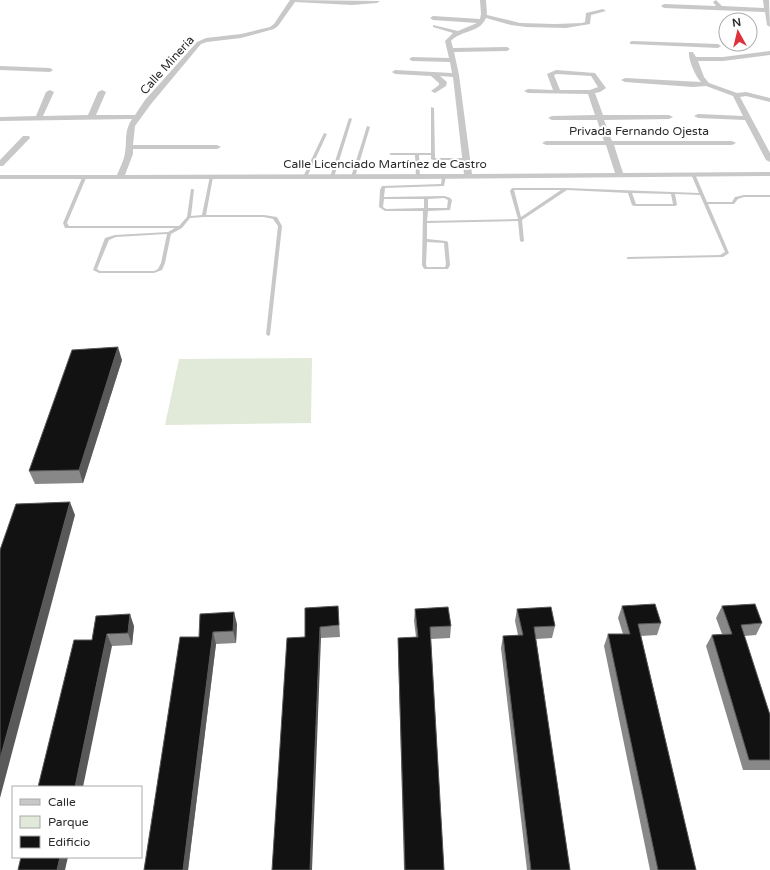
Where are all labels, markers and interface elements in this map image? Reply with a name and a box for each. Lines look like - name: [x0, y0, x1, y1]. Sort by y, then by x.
- north arrow: [718, 12, 758, 52]
- text: N: [731, 16, 742, 30]
- street label: Calle Minería: [137, 33, 197, 97]
- street label: Privada Fernando Ojesta: [569, 124, 709, 138]
- street label: Calle Licenciado Martínez de Castro: [283, 157, 487, 171]
- legend: [12, 786, 142, 858]
- text: Calle: [48, 795, 76, 809]
- text: Parque: [48, 815, 89, 829]
- text: Edificio: [48, 835, 90, 849]

